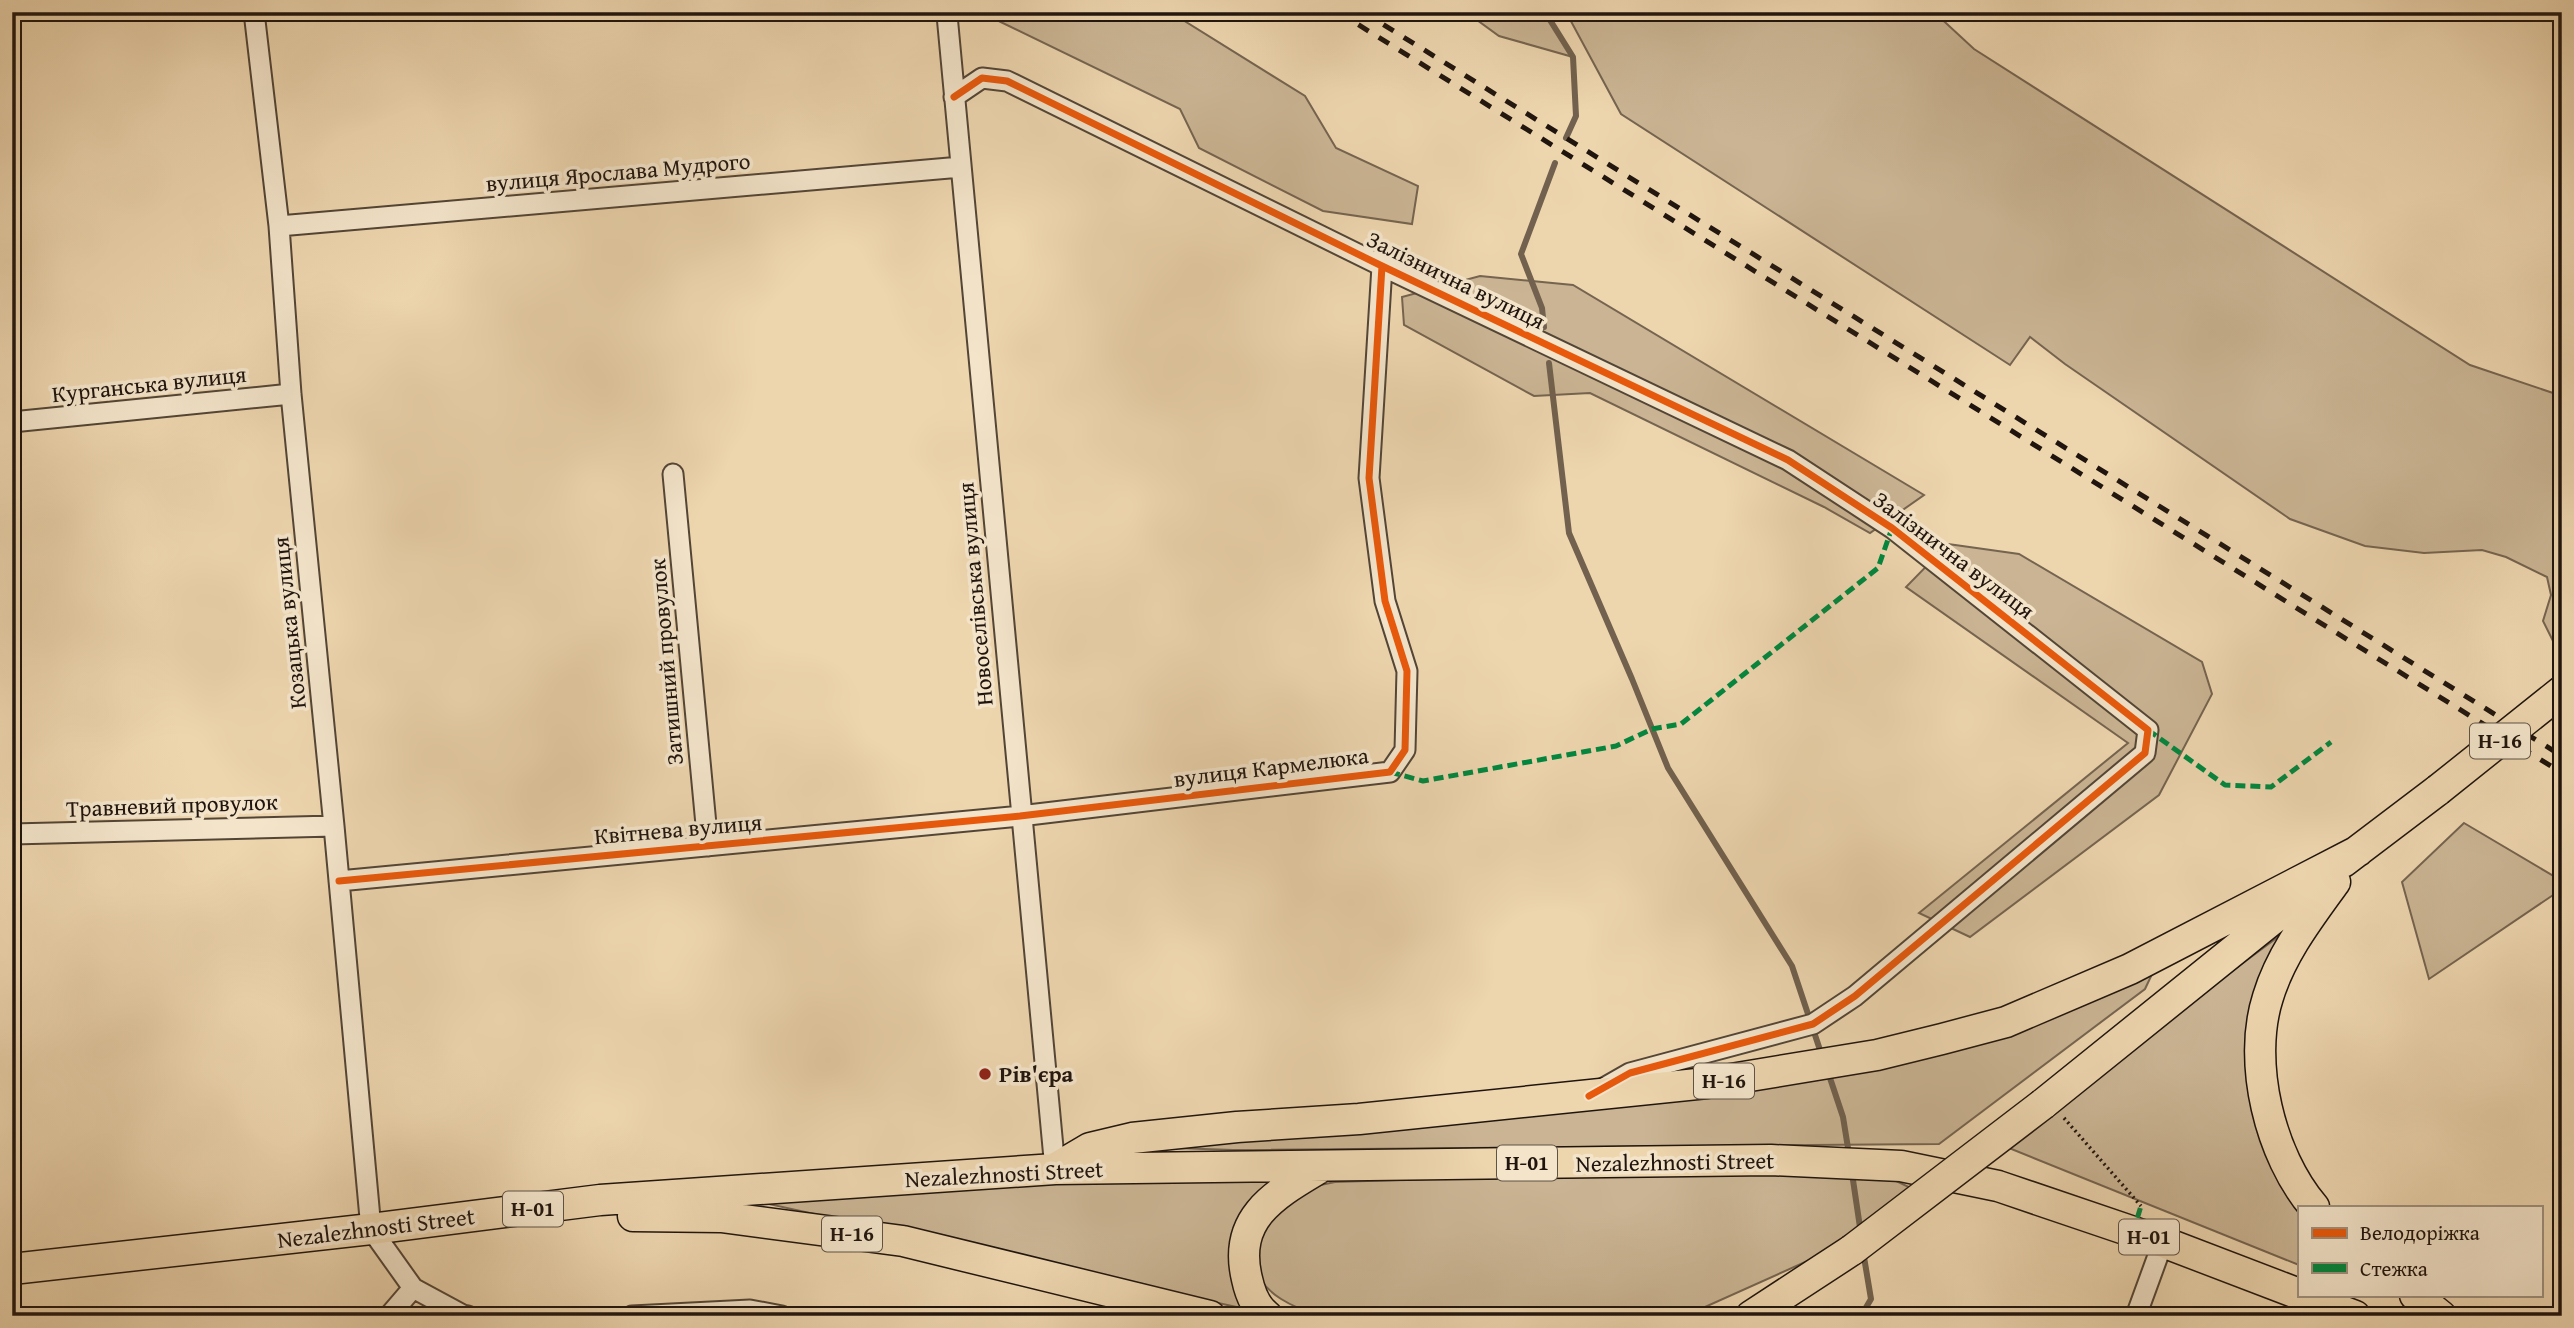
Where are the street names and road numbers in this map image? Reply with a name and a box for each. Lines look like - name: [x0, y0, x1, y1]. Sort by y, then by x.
- street label: вулиця Ярослава Мудрого: [484, 143, 752, 200]
- street label: Залізнична вулиця: [1362, 222, 1551, 337]
- street label: Курганська вулиця: [50, 357, 248, 410]
- street label: Новоселівська вулиця: [948, 480, 1001, 707]
- street label: Залізнична вулиця: [1867, 483, 2042, 627]
- street label: Козацька вулиця: [263, 535, 314, 711]
- street label: Затишний провулок: [640, 557, 691, 767]
- road number: Н-16: [2470, 724, 2530, 758]
- street label: вулиця Кармелюка: [1172, 738, 1370, 795]
- street label: Травневий провулок: [66, 784, 278, 825]
- street label: Квітнева вулиця: [593, 805, 764, 852]
- road number: Н-16: [1694, 1064, 1754, 1098]
- street label: Nezalezhnosti Street: [1575, 1143, 1775, 1180]
- road number: Н-01: [1497, 1146, 1557, 1180]
- street label: Nezalezhnosti Street: [904, 1152, 1104, 1195]
- road number: Н-01: [503, 1192, 563, 1226]
- street label: Nezalezhnosti Street: [275, 1199, 477, 1256]
- road number: Н-16: [822, 1216, 882, 1252]
- road number: Н-01: [2119, 1220, 2179, 1254]

